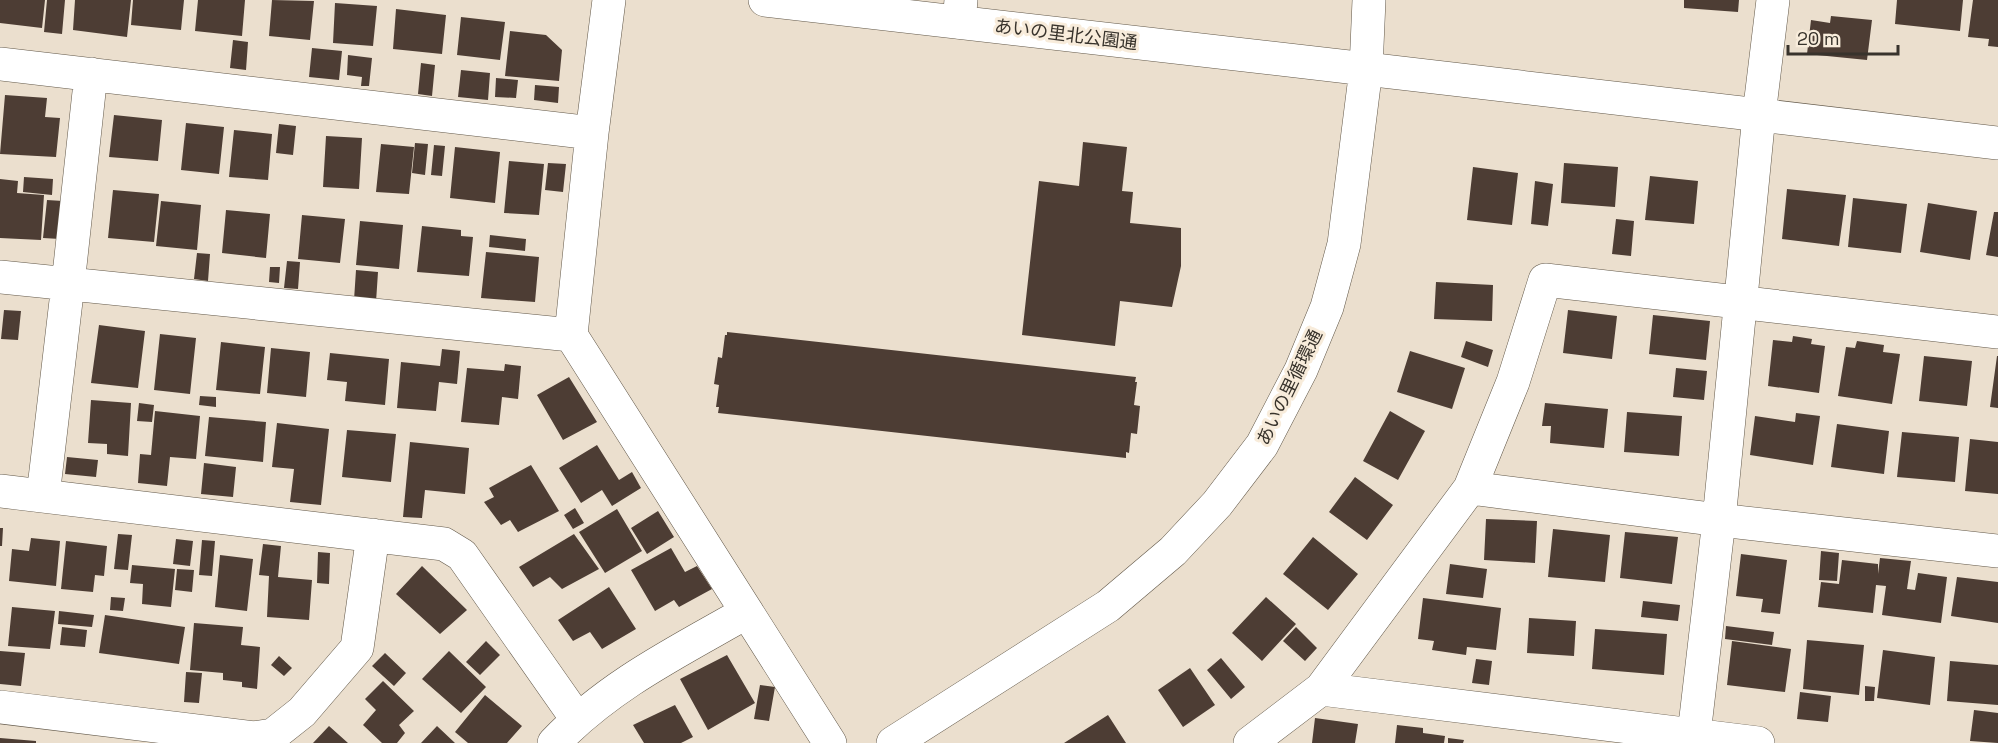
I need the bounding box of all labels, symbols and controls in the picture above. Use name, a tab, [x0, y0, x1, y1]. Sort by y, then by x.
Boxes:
street label: あいの里北公園通	[993, 14, 1139, 54]
scale bar	[1788, 18, 1898, 56]
text: 20 m	[1797, 27, 1840, 50]
street label: あいの里循環通	[1251, 325, 1327, 449]

